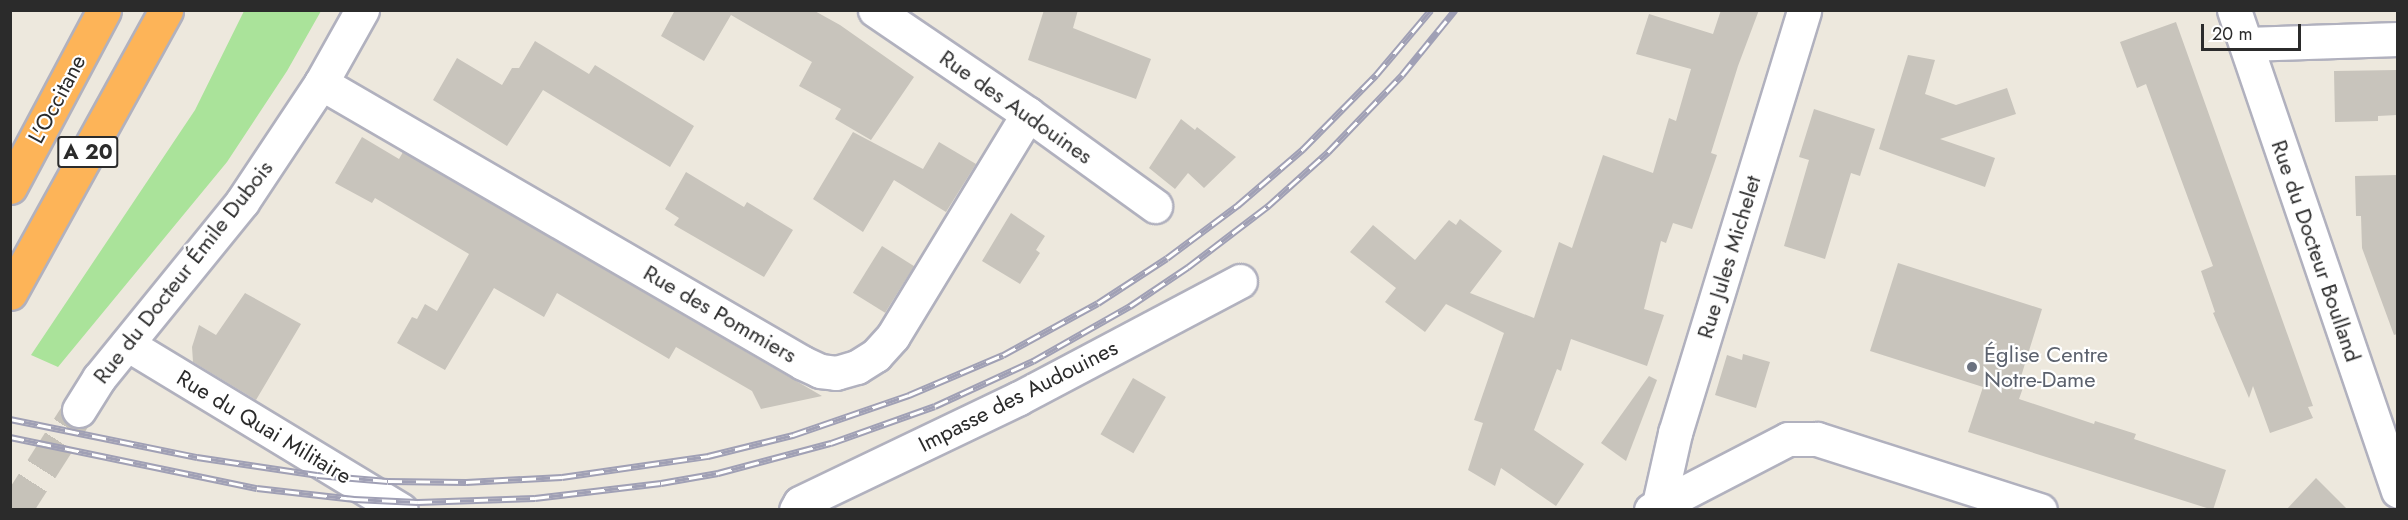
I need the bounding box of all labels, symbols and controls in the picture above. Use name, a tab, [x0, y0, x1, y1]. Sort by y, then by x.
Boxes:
scale bar	[2204, 12, 2304, 50]
text: 20 m	[2212, 21, 2252, 47]
street label: Rue des Audouines	[935, 44, 1097, 170]
street label: L'Occitane	[23, 50, 91, 148]
road number: A 20	[56, 134, 119, 170]
street label: Rue du Docteur Boulland	[2266, 137, 2366, 365]
street label: Rue du Docteur Émile Dubois	[88, 155, 278, 389]
street label: Rue Jules Michelet	[1692, 172, 1766, 342]
street label: Rue des Pommiers	[639, 259, 801, 369]
street label: Impasse des Audouines	[914, 334, 1122, 458]
place label: Église Centre Notre-Dame	[1984, 341, 2108, 392]
marker: Église Centre Notre-Dame	[1965, 360, 1979, 374]
street label: Rue du Quai Militaire	[172, 364, 356, 490]

